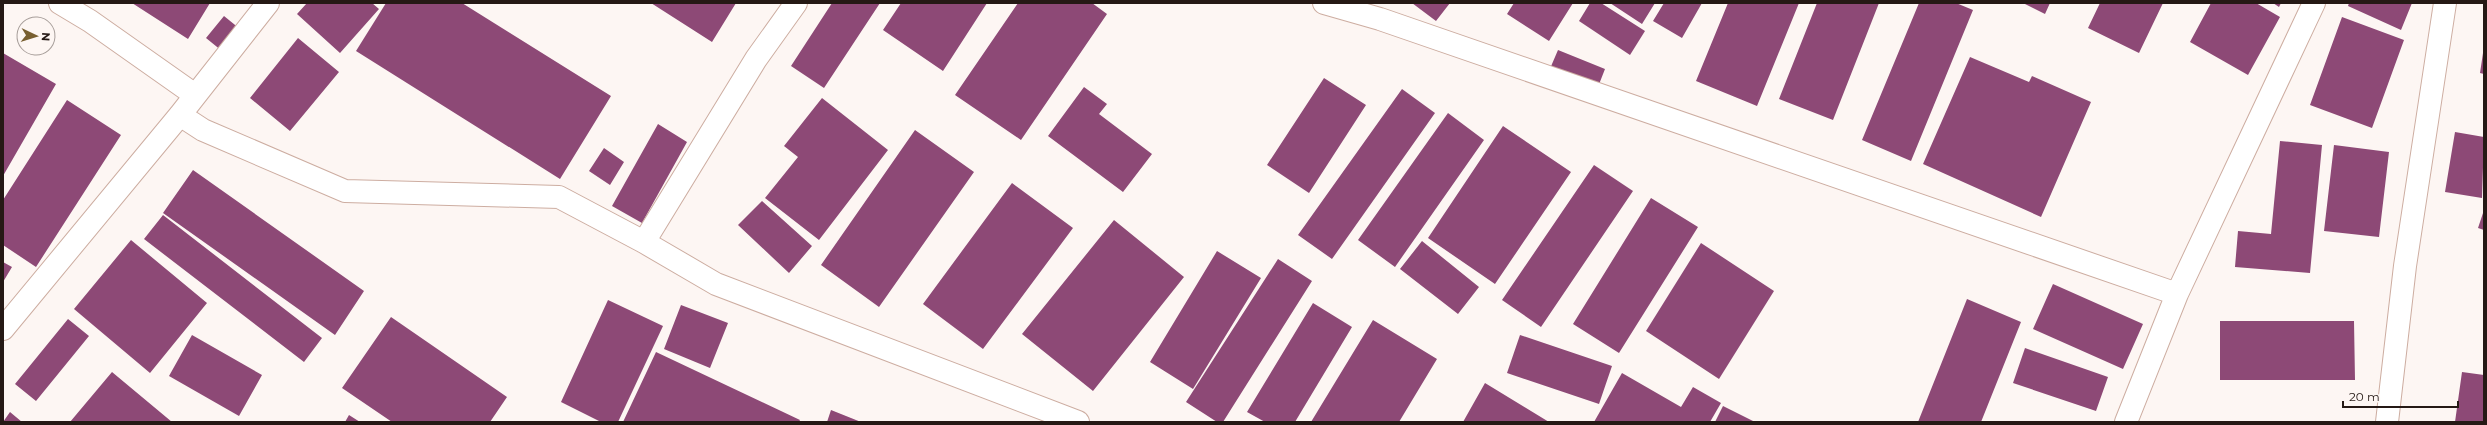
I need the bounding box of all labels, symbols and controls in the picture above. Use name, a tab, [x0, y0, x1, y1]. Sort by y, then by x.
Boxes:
north arrow	[16, 16, 56, 56]
text: N	[39, 32, 53, 42]
scale bar	[2343, 383, 2458, 409]
text: 20 m	[2349, 389, 2380, 404]

